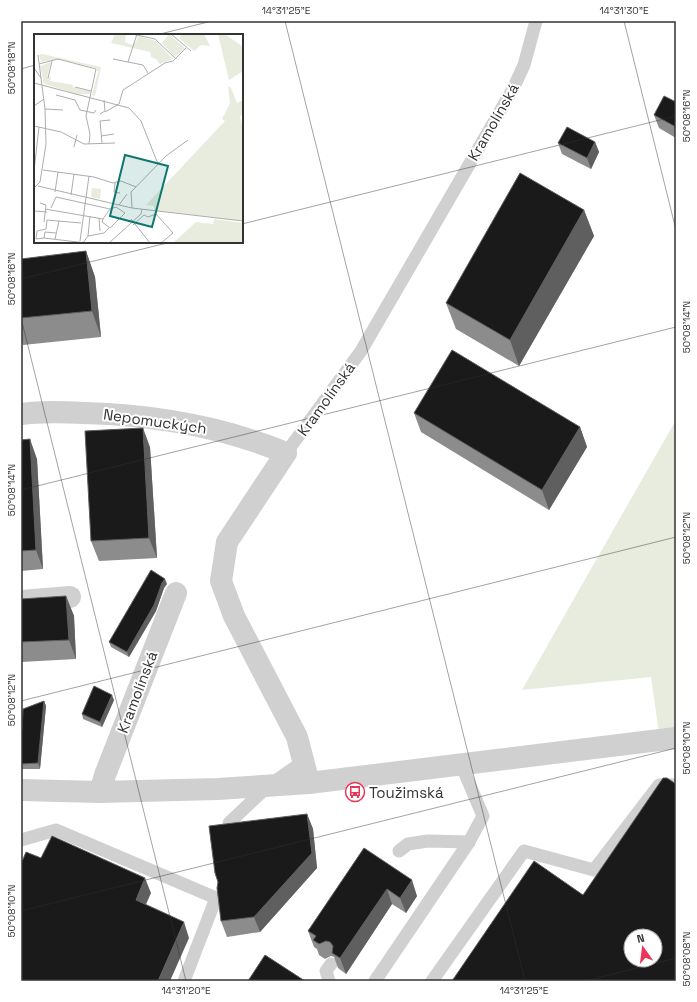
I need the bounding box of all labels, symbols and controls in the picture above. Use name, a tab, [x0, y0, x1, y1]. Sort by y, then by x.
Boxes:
text: 14°31'25"E	[262, 4, 311, 17]
text: 14°31'30"E	[599, 4, 649, 17]
inset map	[34, 34, 243, 243]
text: 50°08'18"N	[5, 42, 18, 94]
street label: Kramolínská	[463, 80, 523, 164]
text: 50°08'16"N	[680, 90, 693, 142]
text: 50°08'16"N	[5, 253, 18, 305]
text: 50°08'14"N	[680, 301, 693, 353]
street label: Kramolínská	[293, 358, 359, 440]
street label: Nepomuckých	[102, 404, 208, 438]
text: 50°08'14"N	[5, 464, 18, 516]
text: 50°08'12"N	[680, 512, 693, 564]
street label: Kramolínská	[113, 648, 161, 736]
text: 50°08'12"N	[5, 674, 18, 726]
text: 50°08'10"N	[680, 722, 693, 774]
bus stop icon: Toužimská	[344, 781, 366, 803]
place label: Toužimská	[369, 783, 444, 802]
text: 50°08'10"N	[5, 885, 18, 937]
north arrow	[623, 928, 663, 968]
text: N	[635, 931, 646, 946]
text: 50°08'08"N	[680, 932, 693, 986]
text: 14°31'20"E	[161, 984, 211, 997]
text: 14°31'25"E	[500, 984, 549, 997]

